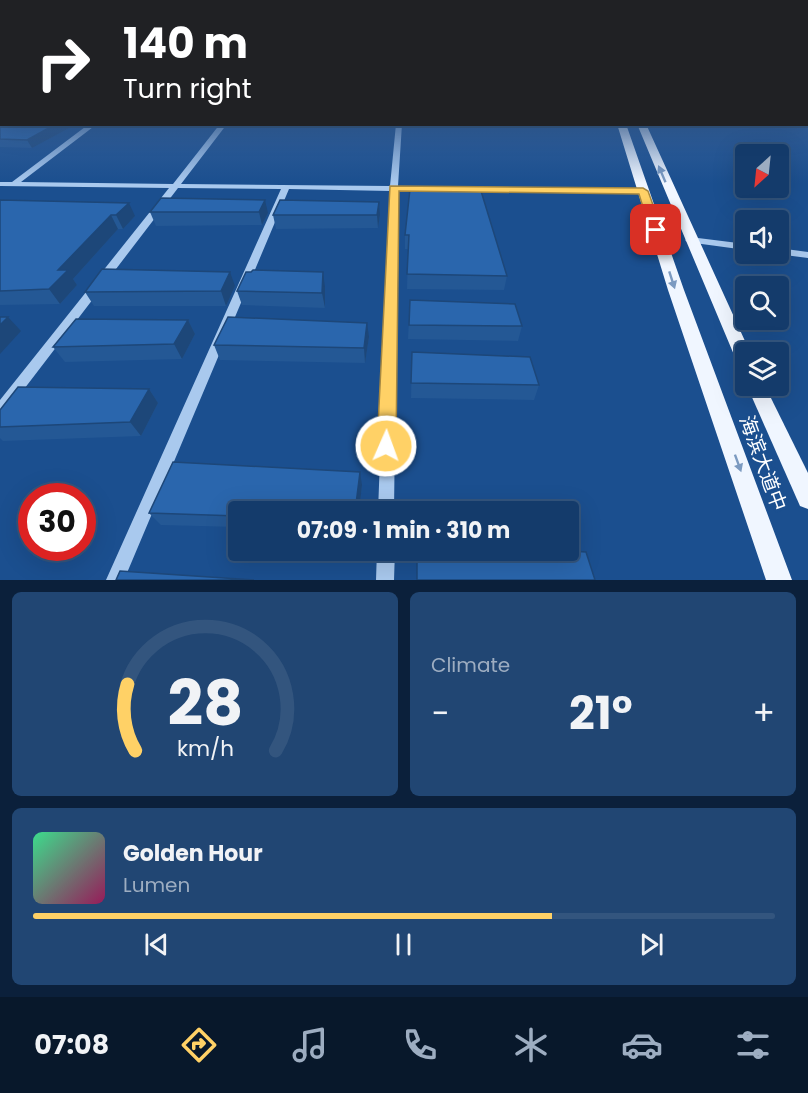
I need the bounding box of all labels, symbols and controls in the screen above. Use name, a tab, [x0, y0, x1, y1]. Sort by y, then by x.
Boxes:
text: 140 m	[123, 14, 248, 73]
icon: right	[24, 24, 102, 102]
text: Turn right	[123, 70, 252, 107]
north arrow	[735, 144, 789, 198]
map controls	[735, 144, 789, 396]
one-way arrow	[657, 165, 666, 183]
pin	[630, 204, 681, 255]
button: sound	[735, 210, 789, 264]
icon: arrive	[639, 213, 672, 246]
one-way arrow	[668, 271, 678, 289]
button: search	[735, 276, 789, 330]
button: layers	[735, 342, 789, 396]
street label: 海滨大道中	[733, 411, 793, 515]
position arrow	[354, 414, 418, 478]
one-way arrow	[733, 454, 743, 472]
speed limit sign: 30	[18, 483, 96, 561]
text: 07:09 · 1 min · 310 m	[297, 515, 510, 546]
text: Climate	[431, 651, 510, 679]
text: 28	[167, 659, 243, 747]
text: 21°	[569, 682, 633, 745]
text: −	[431, 690, 449, 737]
text: +	[752, 690, 775, 737]
text: km/h	[176, 733, 234, 764]
text: Golden Hour	[123, 838, 263, 869]
text: Lumen	[123, 871, 190, 899]
icon: previous	[140, 928, 173, 961]
icon: pause	[387, 928, 420, 961]
icon: next	[635, 928, 668, 961]
icon: directions	[178, 1024, 220, 1066]
icon: music	[289, 1024, 331, 1066]
icon: phone	[399, 1024, 441, 1066]
icon: climate	[510, 1024, 552, 1066]
icon: car	[621, 1024, 663, 1066]
icon: filters	[732, 1024, 774, 1066]
text: 07:08	[34, 1026, 109, 1063]

